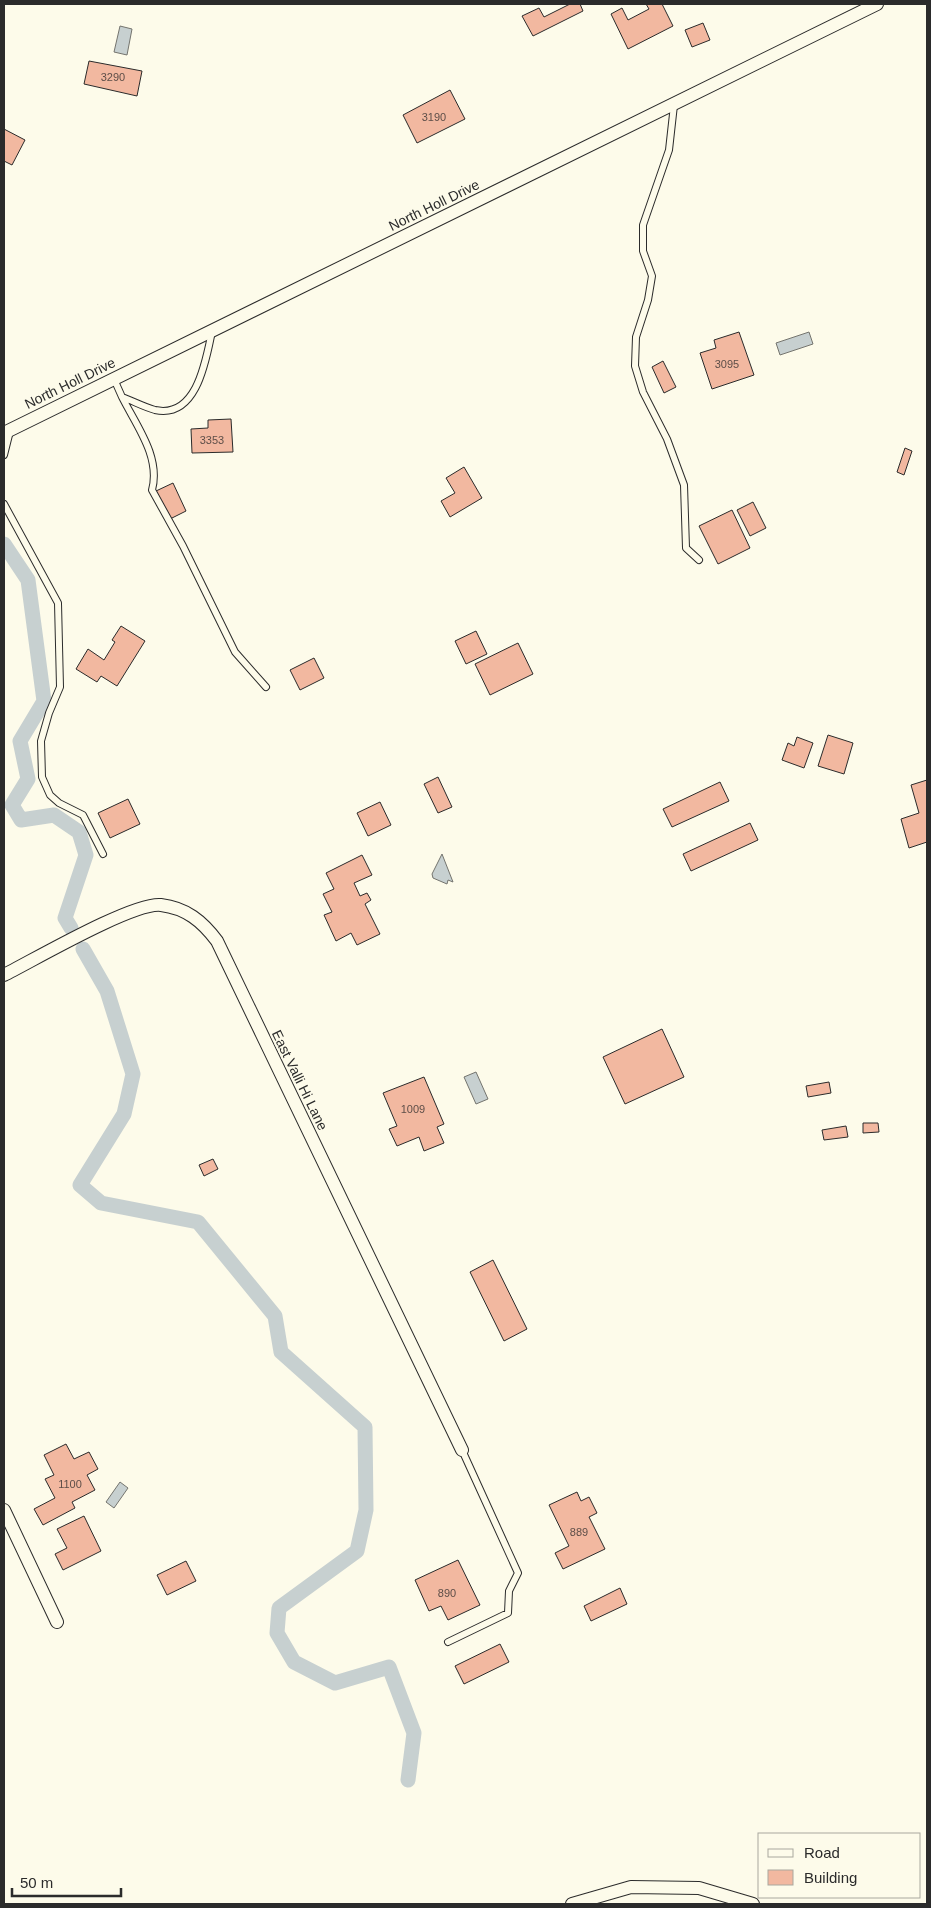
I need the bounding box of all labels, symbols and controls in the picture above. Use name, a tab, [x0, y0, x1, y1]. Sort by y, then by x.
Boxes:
house number: 3290	[101, 71, 125, 83]
house number: 3190	[422, 111, 446, 123]
street label: North Holl Drive	[386, 176, 482, 234]
street label: North Holl Drive	[22, 354, 118, 412]
house number: 3095	[715, 358, 739, 370]
house number: 3353	[200, 434, 224, 446]
street label: East Valli Hi Lane	[269, 1027, 331, 1133]
house number: 1009	[401, 1103, 425, 1115]
house number: 1100	[58, 1478, 82, 1490]
house number: 889	[570, 1526, 588, 1538]
house number: 890	[438, 1587, 456, 1599]
legend	[758, 1833, 921, 1898]
text: Road	[804, 1844, 840, 1861]
scale bar	[12, 1866, 121, 1898]
text: Building	[804, 1869, 857, 1886]
text: 50 m	[20, 1874, 53, 1891]

